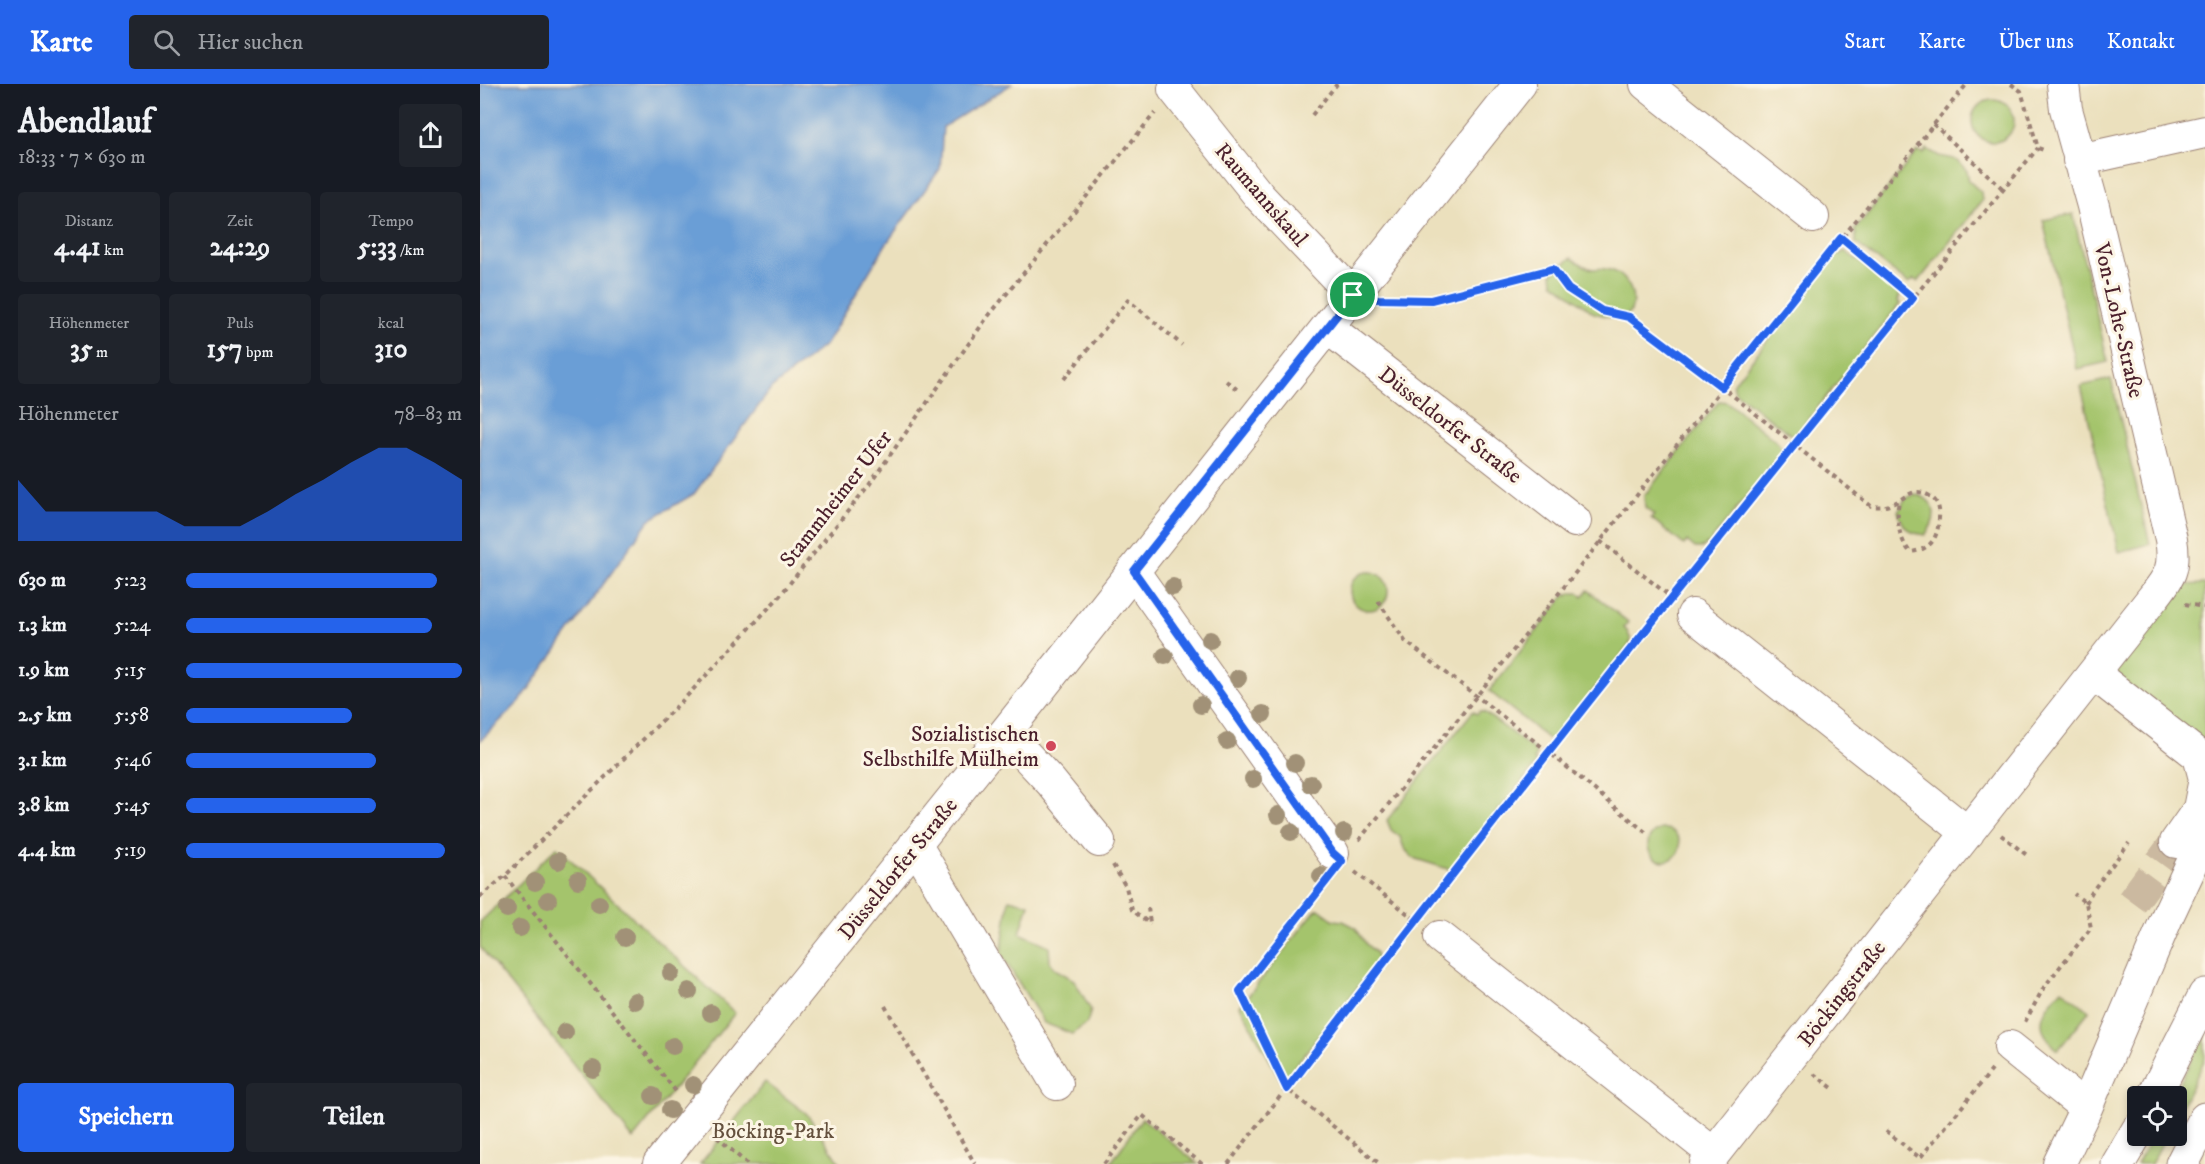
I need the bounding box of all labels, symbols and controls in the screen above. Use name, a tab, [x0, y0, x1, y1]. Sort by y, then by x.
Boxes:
search box	[129, 15, 549, 69]
text: Karte	[30, 25, 93, 60]
icon: search	[150, 26, 183, 59]
text: Hier suchen	[198, 29, 303, 56]
text: Start	[1844, 29, 1886, 55]
text: Karte	[1919, 29, 1965, 55]
text: Über uns	[1998, 29, 2074, 55]
text: Kontakt	[2107, 29, 2175, 55]
text: Abendlauf	[18, 102, 152, 143]
button: share	[399, 104, 462, 167]
street label: Raumannskaul	[1209, 138, 1313, 253]
text: 18:33 · 7 × 630 m	[18, 145, 145, 170]
text: Distanz	[65, 211, 113, 231]
text: Zeit	[227, 211, 253, 231]
text: Tempo	[369, 211, 413, 231]
text: 4.41	[54, 231, 101, 264]
text: 24:29	[210, 231, 270, 264]
text: 5:33	[358, 231, 397, 264]
street label: Von-Lohe-Straße	[2087, 239, 2150, 401]
text: km	[101, 240, 124, 260]
text: /km	[397, 240, 424, 260]
pin	[1327, 269, 1378, 320]
icon: arrive	[1336, 278, 1369, 311]
text: Höhenmeter	[49, 313, 129, 333]
text: Puls	[226, 313, 254, 333]
text: kcal	[378, 313, 404, 333]
text: 35	[70, 333, 93, 366]
text: 157	[207, 333, 243, 366]
text: 310	[374, 333, 408, 366]
text: m	[93, 342, 108, 362]
text: bpm	[243, 342, 274, 362]
street label: Düsseldorfer Straße	[1373, 361, 1527, 490]
text: Höhenmeter	[18, 402, 119, 427]
text: 78–83 m	[394, 402, 462, 427]
street label: Stammheimer Ufer	[774, 424, 899, 573]
text: 630 m	[18, 568, 66, 593]
text: 5:23	[114, 568, 146, 593]
text: 1.3 km	[18, 613, 67, 638]
text: 5:24	[114, 613, 151, 638]
text: 1.9 km	[18, 658, 69, 683]
text: 5:15	[114, 658, 146, 683]
text: 2.5 km	[18, 703, 72, 728]
text: 5:58	[114, 703, 149, 728]
place label: Sozialistischen Selbsthilfe Mülheim	[863, 721, 1040, 773]
marker: Sozialistischen Selbsthilfe Mülheim	[1044, 739, 1058, 753]
text: 3.1 km	[18, 748, 67, 773]
text: 5:46	[114, 748, 151, 773]
text: 3.8 km	[18, 793, 69, 818]
text: 5:45	[114, 793, 150, 818]
street label: Düsseldorfer Straße	[833, 793, 964, 945]
text: 4.4 km	[18, 838, 76, 863]
text: 5:19	[114, 838, 146, 863]
street label: Böckingstraße	[1792, 935, 1892, 1052]
button: Speichern	[18, 1083, 234, 1152]
button: Teilen	[246, 1083, 462, 1152]
map controls	[2127, 1086, 2187, 1146]
button: locate	[2127, 1086, 2187, 1146]
park label: Böcking-Park	[712, 1118, 835, 1145]

